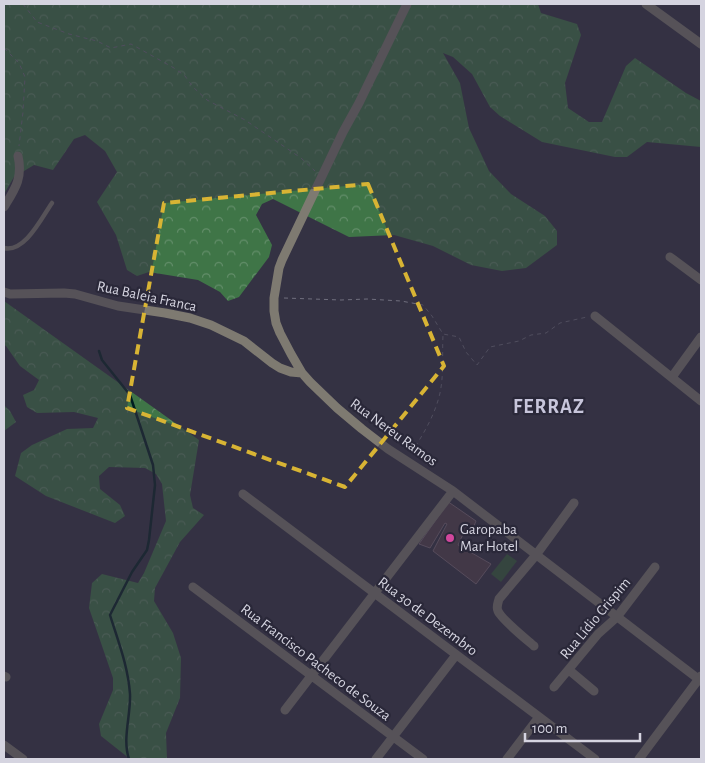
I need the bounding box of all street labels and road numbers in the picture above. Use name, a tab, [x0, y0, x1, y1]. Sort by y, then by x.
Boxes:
street label: Rua Baleia Franca	[96, 279, 198, 314]
street label: Rua Nereu Ramos	[347, 396, 440, 469]
street label: Rua 30 de Dezembro	[375, 574, 480, 659]
street label: Rua Lídio Crispim	[557, 575, 634, 662]
street label: Rua Francisco Pacheco de Souza	[238, 601, 393, 724]

